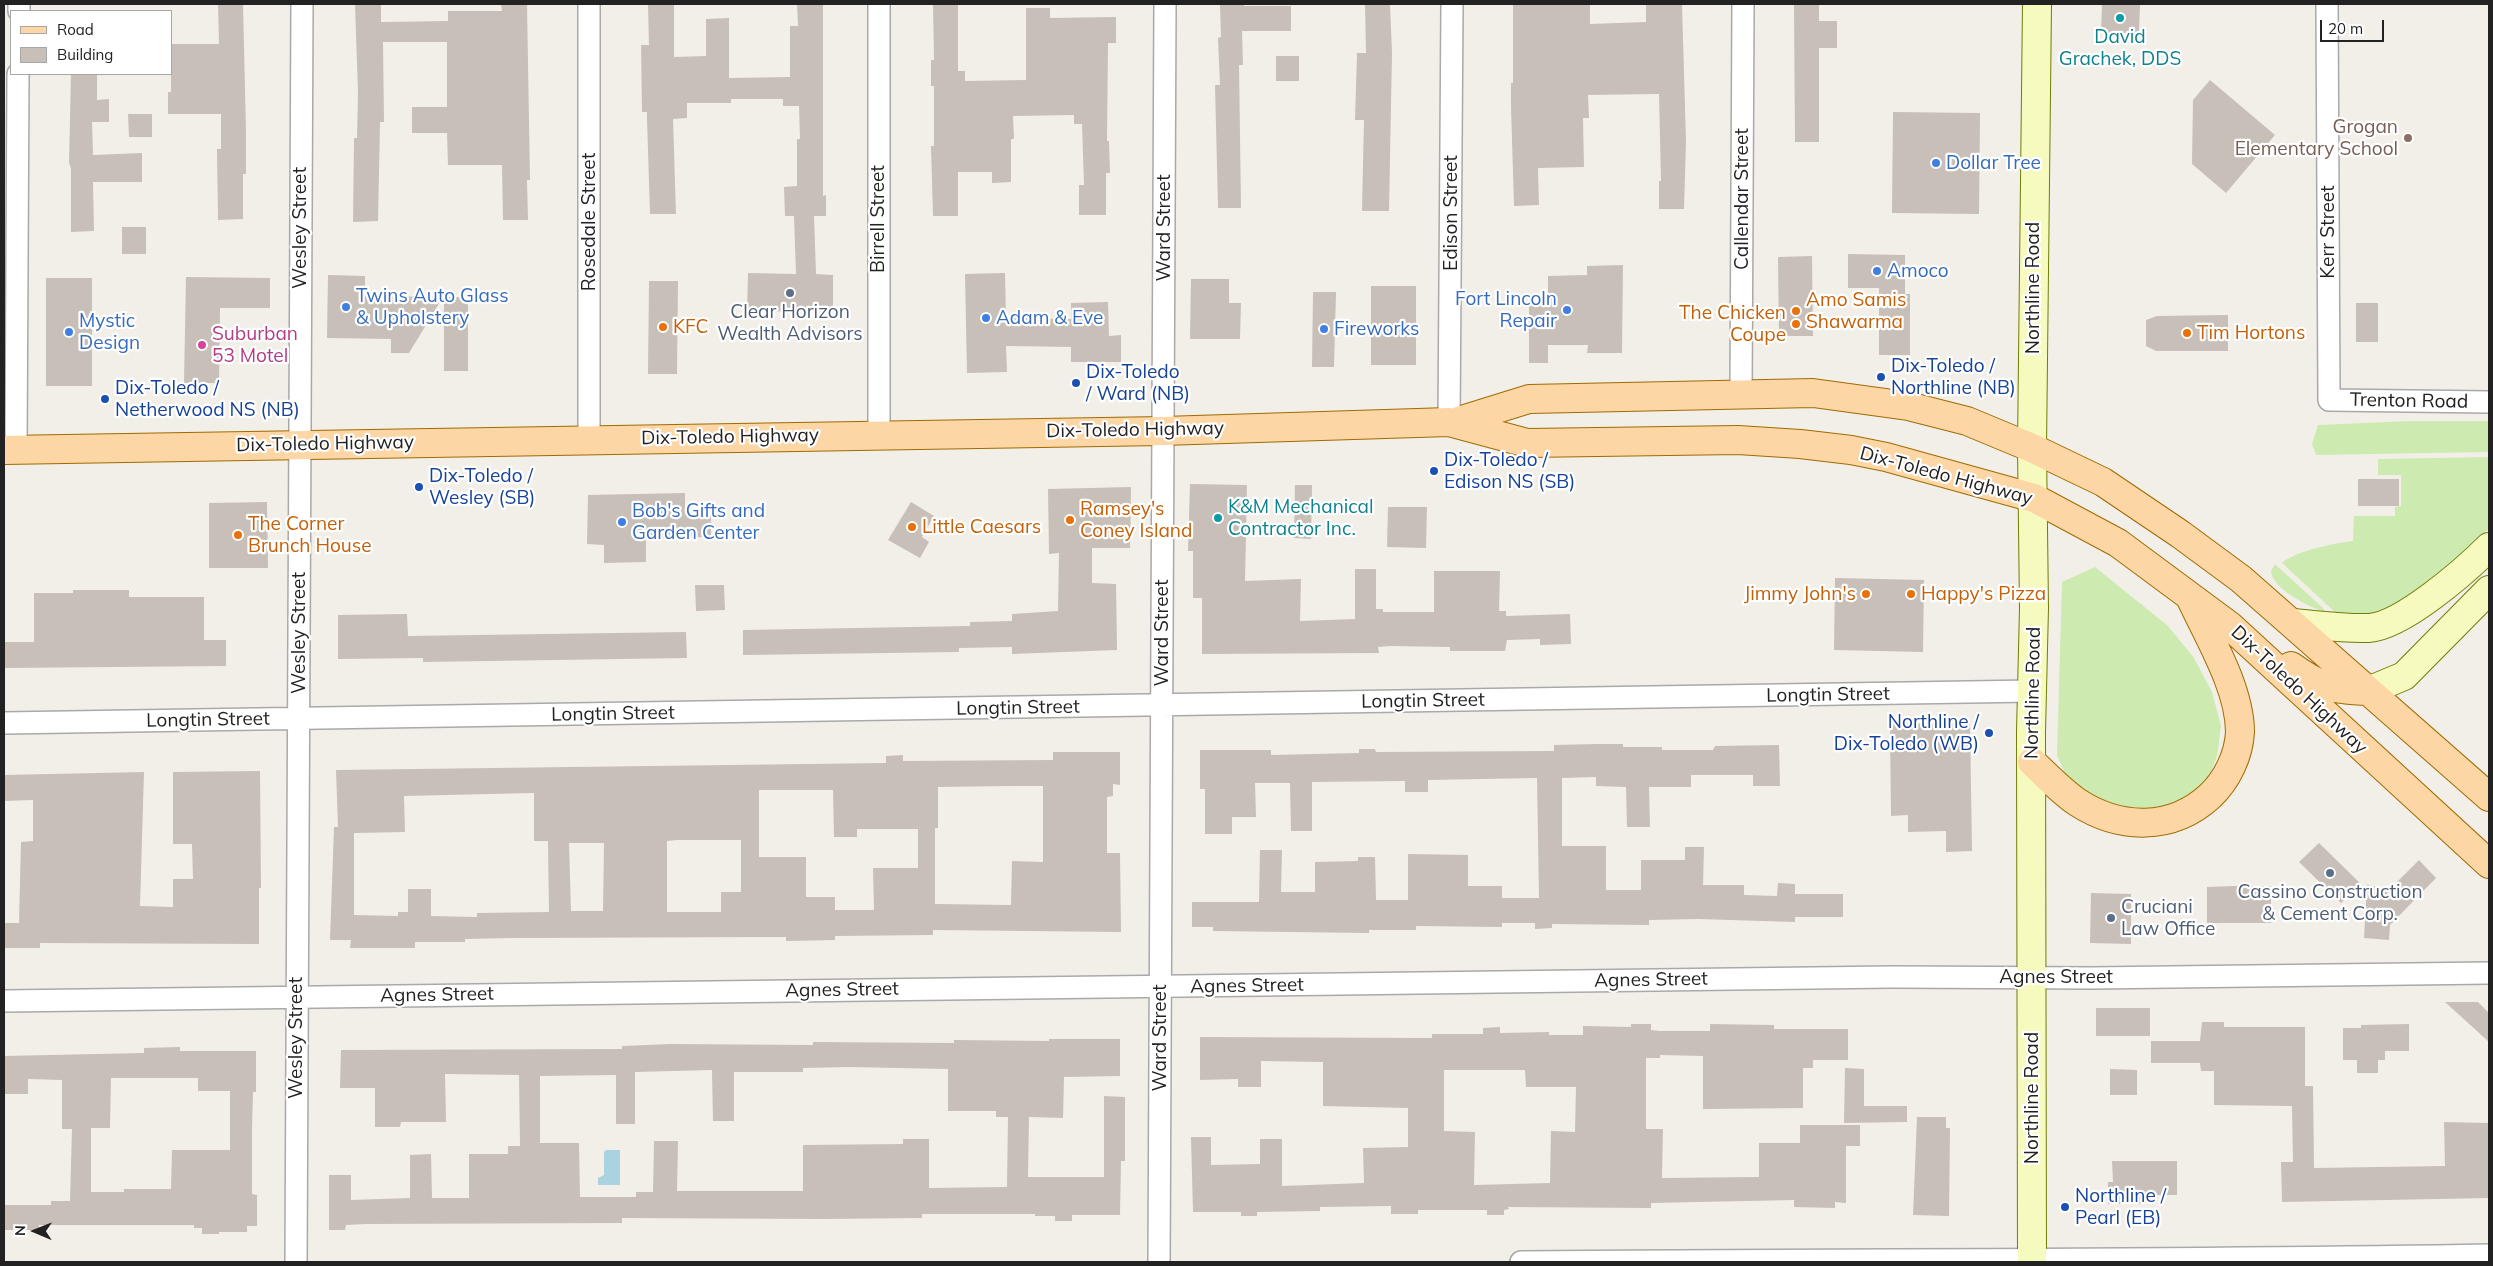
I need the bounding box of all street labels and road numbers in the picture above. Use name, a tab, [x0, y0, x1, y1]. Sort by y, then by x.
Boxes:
street label: Callendar Street	[1731, 128, 1753, 270]
street label: Rosedale Street	[578, 153, 600, 291]
street label: Edison Street	[1440, 155, 1462, 271]
street label: Birrell Street	[867, 165, 889, 273]
street label: Wesley Street	[289, 167, 311, 289]
street label: Ward Street	[1153, 174, 1175, 282]
street label: Kerr Street	[2317, 185, 2339, 279]
street label: Northline Road	[2022, 222, 2044, 354]
street label: Trenton Road	[2350, 389, 2468, 413]
street label: Dix-Toledo Highway	[1046, 417, 1224, 443]
street label: Dix-Toledo Highway	[641, 424, 819, 450]
street label: Dix-Toledo Highway	[236, 431, 414, 457]
street label: Dix-Toledo Highway	[1857, 442, 2035, 510]
street label: Wesley Street	[288, 572, 310, 694]
street label: Ward Street	[1151, 579, 1173, 687]
street label: Dix-Toledo Highway	[2226, 621, 2372, 759]
street label: Northline Road	[2020, 627, 2046, 759]
street label: Longtin Street	[1766, 683, 1890, 707]
street label: Longtin Street	[1361, 689, 1485, 713]
street label: Longtin Street	[956, 696, 1080, 720]
street label: Longtin Street	[551, 702, 675, 726]
street label: Longtin Street	[146, 708, 270, 732]
street label: Agnes Street	[1999, 966, 2113, 988]
street label: Agnes Street	[1594, 968, 1708, 992]
street label: Agnes Street	[1190, 974, 1304, 998]
street label: Wesley Street	[285, 977, 307, 1099]
street label: Agnes Street	[785, 978, 899, 1002]
street label: Agnes Street	[380, 983, 494, 1007]
street label: Ward Street	[1149, 984, 1171, 1092]
street label: Northline Road	[2021, 1032, 2043, 1164]

